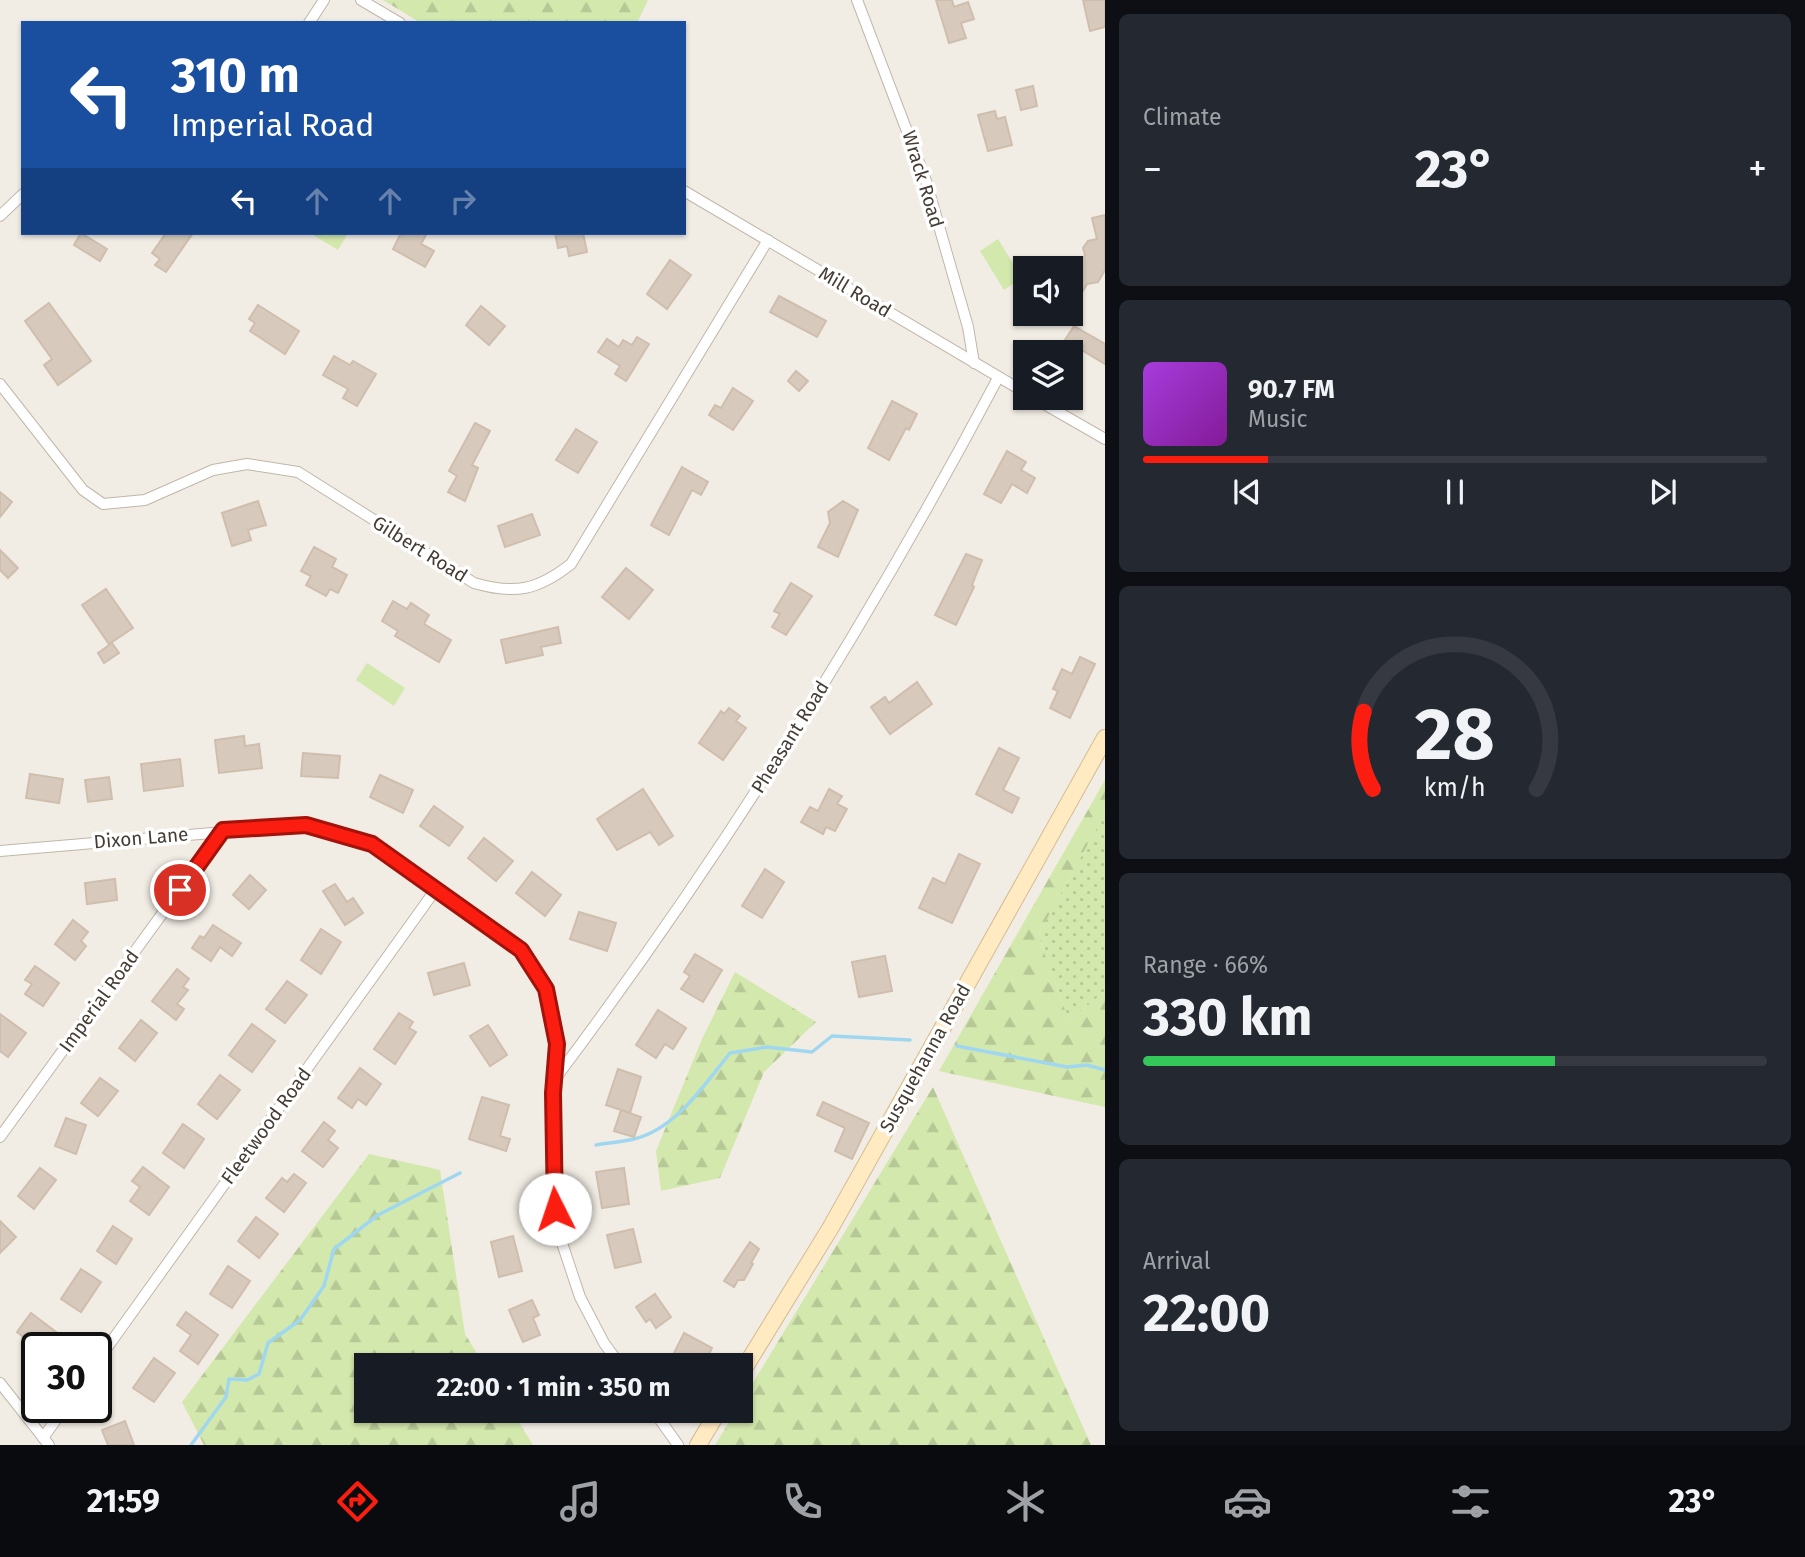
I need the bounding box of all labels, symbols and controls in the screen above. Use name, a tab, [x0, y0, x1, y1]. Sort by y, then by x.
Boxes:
text: 310 m	[171, 46, 300, 105]
icon: left	[56, 49, 147, 140]
text: Climate	[1143, 103, 1222, 131]
text: Imperial Road	[171, 106, 374, 144]
street label: Wrack Road	[897, 128, 949, 230]
text: 23°	[1415, 138, 1495, 201]
text: −	[1143, 146, 1162, 192]
text: +	[1748, 146, 1767, 192]
icon: left	[225, 182, 263, 220]
icon: ahead	[298, 182, 336, 220]
icon: ahead	[371, 182, 409, 220]
icon: right	[444, 182, 482, 220]
map controls	[1013, 256, 1083, 410]
button: sound	[1013, 256, 1083, 326]
street label: Mill Road	[815, 262, 895, 322]
button: layers	[1013, 340, 1083, 410]
text: 90.7 FM	[1248, 374, 1335, 405]
text: Music	[1248, 405, 1308, 433]
icon: previous	[1228, 473, 1266, 511]
icon: pause	[1436, 473, 1474, 511]
icon: next	[1644, 473, 1682, 511]
street label: Gilbert Road	[368, 511, 472, 587]
street label: Pheasant Road	[746, 677, 834, 797]
text: 28	[1415, 691, 1495, 778]
text: km/h	[1424, 772, 1486, 802]
street label: Dixon Lane	[93, 822, 189, 854]
pin	[150, 860, 210, 920]
icon: arrive	[161, 871, 199, 909]
street label: Imperial Road	[54, 945, 144, 1057]
text: Range · 66%	[1143, 951, 1268, 979]
street label: Susquehanna Road	[875, 980, 975, 1136]
text: 330 km	[1143, 986, 1312, 1049]
street label: Fleetwood Road	[216, 1063, 316, 1189]
position arrow	[518, 1172, 592, 1246]
text: Arrival	[1143, 1247, 1210, 1275]
text: 22:00	[1143, 1282, 1270, 1345]
speed limit sign: 30	[21, 1332, 112, 1423]
text: 22:00 · 1 min · 350 m	[436, 1372, 671, 1403]
icon: directions	[333, 1477, 382, 1526]
icon: music	[556, 1477, 605, 1526]
icon: phone	[778, 1477, 827, 1526]
icon: climate	[1001, 1477, 1050, 1526]
icon: car	[1223, 1477, 1272, 1526]
icon: filters	[1446, 1477, 1495, 1526]
text: 21:59	[87, 1482, 160, 1520]
text: 23°	[1668, 1482, 1718, 1520]

